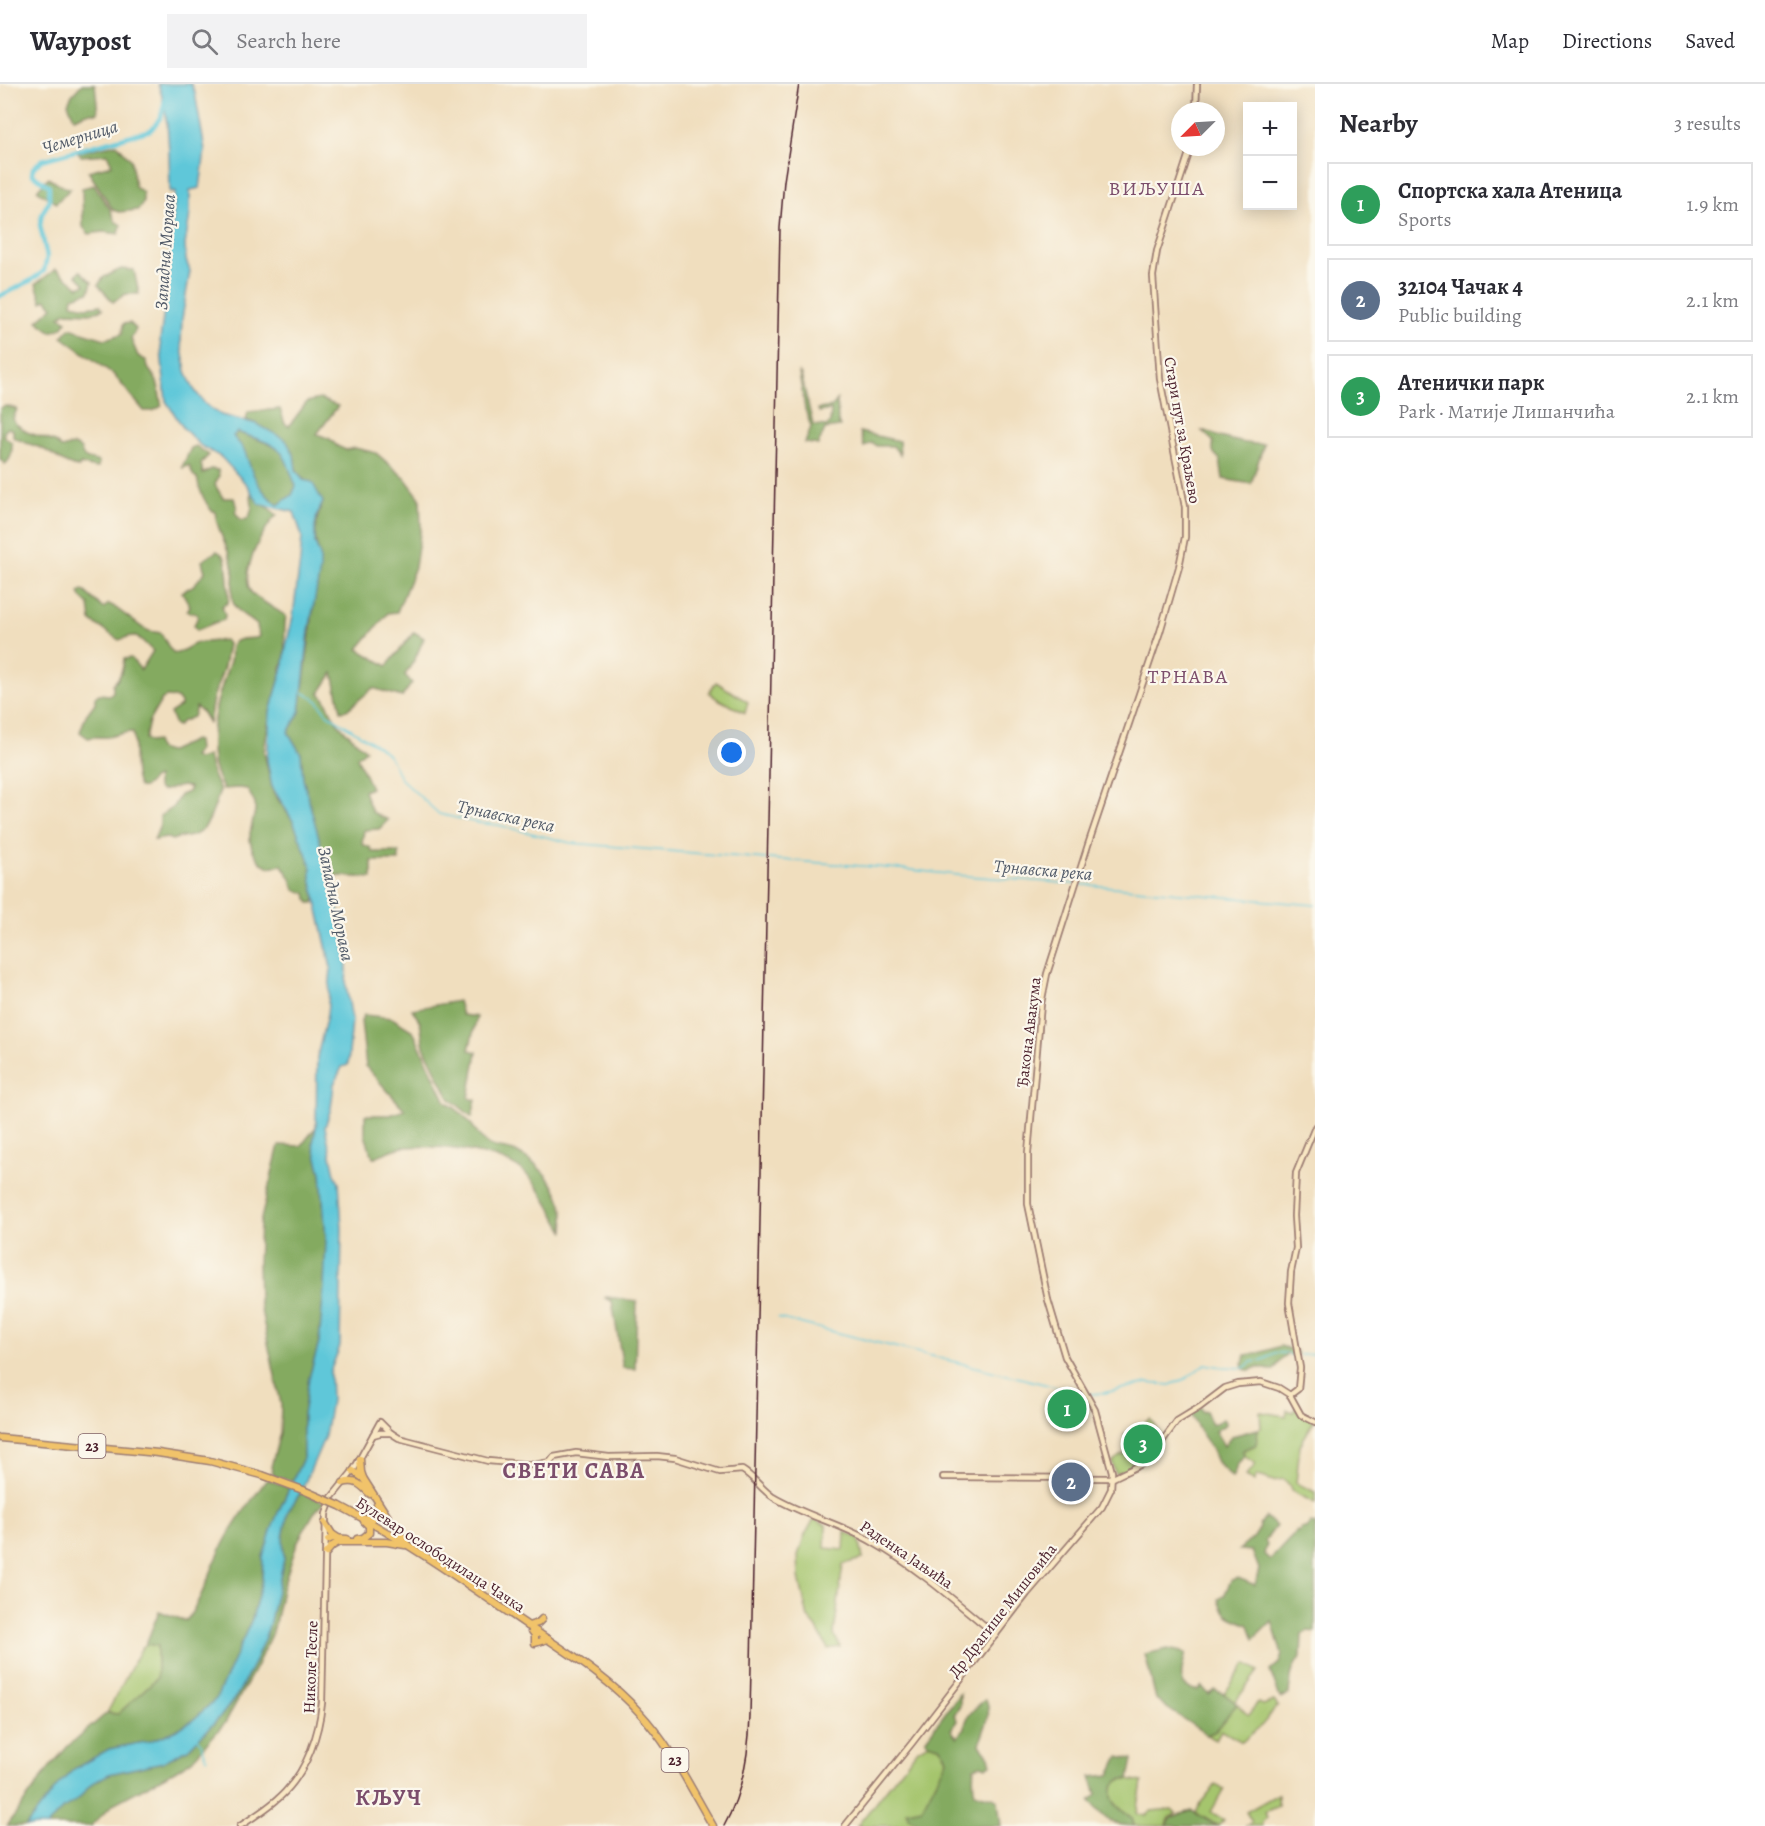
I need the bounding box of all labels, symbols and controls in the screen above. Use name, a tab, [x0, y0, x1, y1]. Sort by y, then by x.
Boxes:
search box	[167, 14, 587, 68]
text: Waypost	[30, 22, 131, 60]
icon: search	[188, 25, 221, 58]
text: Search here	[236, 26, 341, 56]
text: Map	[1491, 27, 1529, 55]
text: Directions	[1562, 27, 1652, 55]
text: Saved	[1685, 27, 1735, 55]
north arrow	[1171, 102, 1225, 156]
map controls	[1243, 102, 1297, 210]
button: +	[1243, 102, 1297, 156]
text: Nearby	[1339, 106, 1418, 141]
text: 3 results	[1674, 110, 1741, 137]
water label: Чемерница	[39, 114, 121, 160]
button: −	[1243, 156, 1297, 210]
district label: ВИЉУША	[1109, 175, 1205, 202]
text: Спортска хала Атеница	[1398, 176, 1622, 206]
text: 1	[1357, 191, 1364, 218]
text: 1.9 km	[1686, 191, 1739, 218]
water label: Западна Морава	[149, 193, 181, 311]
text: Sports	[1398, 206, 1451, 233]
text: 32104 Чачак 4	[1398, 272, 1523, 302]
text: 2	[1356, 287, 1365, 314]
text: 2.1 km	[1686, 287, 1739, 314]
text: Public building	[1398, 302, 1522, 329]
street label: Стари пут за Краљево	[1158, 355, 1206, 505]
text: Атенички парк	[1398, 368, 1545, 398]
text: 3	[1356, 383, 1365, 410]
text: 2.1 km	[1686, 383, 1739, 410]
text: Park · Матије Лишанчића	[1398, 398, 1615, 425]
district label: ТРНАВА	[1147, 663, 1229, 690]
your location	[717, 738, 746, 767]
water label: Трнавска река	[455, 794, 557, 838]
water label: Западна Морава	[312, 845, 360, 963]
water label: Трнавска река	[993, 854, 1093, 886]
street label: Ђакона Авакума	[1011, 975, 1047, 1089]
pin: 1	[1048, 1386, 1086, 1432]
pin: 3	[1124, 1422, 1162, 1466]
road number: 23	[78, 1434, 106, 1458]
district label: СВЕТИ САВА	[502, 1456, 646, 1486]
pin: 2	[1052, 1460, 1090, 1504]
street label: Булевар ослободилаца Чачка	[352, 1492, 530, 1618]
street label: Раденка Јањића	[856, 1516, 958, 1594]
street label: Др Драгише Мишовића	[944, 1539, 1062, 1682]
street label: Николе Тесле	[298, 1620, 324, 1714]
road number: 23	[662, 1748, 688, 1772]
district label: КЉУЧ	[355, 1783, 423, 1813]

